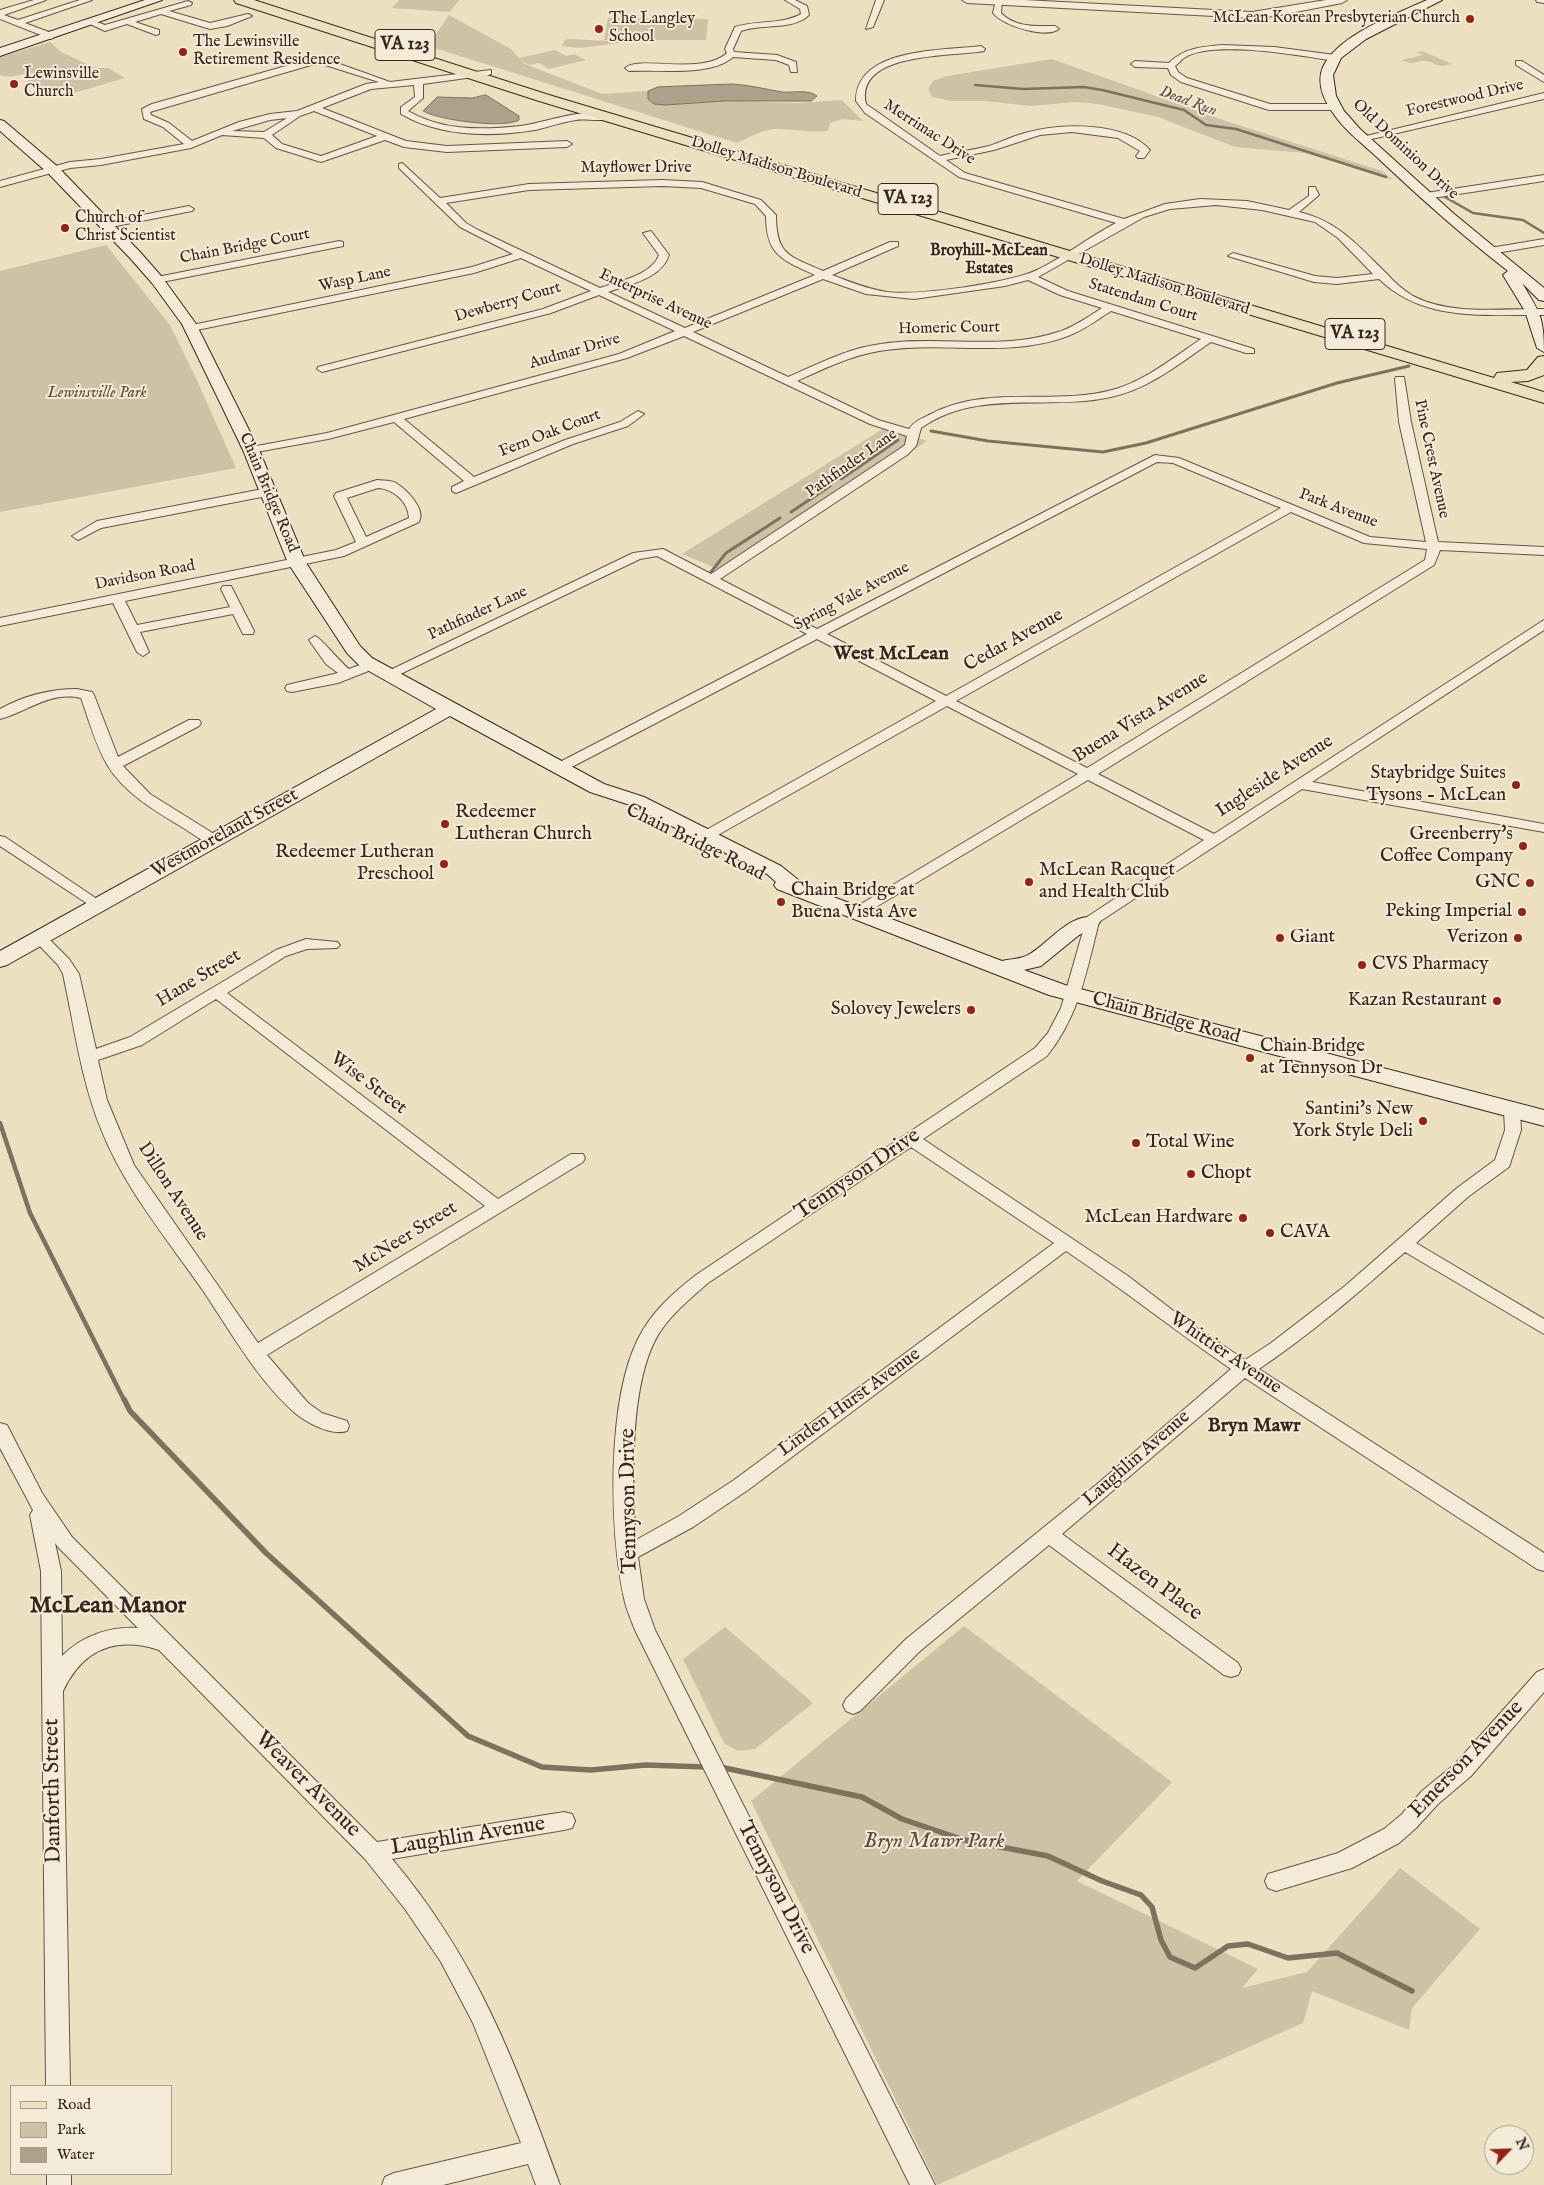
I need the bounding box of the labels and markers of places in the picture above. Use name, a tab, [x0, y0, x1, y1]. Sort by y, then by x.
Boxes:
place label: McLean Korean Presbyterian Church	[1212, 9, 1460, 29]
place label: The Langley School	[609, 10, 695, 48]
marker: McLean Korean Presbyterian Church	[1464, 13, 1476, 25]
marker: The Langley School	[593, 23, 605, 35]
place label: The Lewinsville Retirement Residence	[193, 33, 340, 71]
marker: The Lewinsville Retirement Residence	[177, 46, 189, 58]
place label: Lewinsville Church	[24, 65, 99, 103]
marker: Lewinsville Church	[8, 78, 20, 90]
place label: Church of Christ Scientist	[75, 209, 176, 247]
marker: Church of Christ Scientist	[59, 222, 71, 234]
place label: Staybridge Suites Tysons - McLean	[1366, 763, 1506, 807]
marker: Staybridge Suites Tysons - McLean	[1510, 779, 1522, 791]
place label: Redeemer Lutheran Church	[455, 802, 592, 846]
marker: Redeemer Lutheran Church	[439, 818, 451, 830]
place label: Greenberry's Coffee Company	[1380, 824, 1513, 868]
marker: Greenberry's Coffee Company	[1517, 840, 1529, 852]
place label: Redeemer Lutheran Preschool	[275, 842, 434, 886]
marker: Redeemer Lutheran Preschool	[438, 858, 450, 870]
place label: McLean Racquet and Health Club	[1039, 860, 1175, 904]
place label: GNC	[1475, 872, 1520, 894]
marker: McLean Racquet and Health Club	[1023, 876, 1035, 888]
marker: GNC	[1524, 877, 1536, 889]
place label: Chain Bridge at Buena Vista Ave	[791, 880, 917, 924]
marker: Chain Bridge at Buena Vista Ave	[775, 896, 787, 908]
place label: Peking Imperial	[1385, 901, 1512, 923]
marker: Peking Imperial	[1516, 906, 1528, 918]
place label: Giant	[1290, 927, 1335, 949]
place label: Verizon	[1447, 927, 1508, 949]
marker: Giant	[1274, 932, 1286, 944]
marker: Verizon	[1512, 932, 1524, 944]
place label: CVS Pharmacy	[1372, 954, 1489, 976]
marker: CVS Pharmacy	[1356, 959, 1368, 971]
place label: Kazan Restaurant	[1348, 990, 1487, 1012]
marker: Kazan Restaurant	[1491, 995, 1503, 1007]
place label: Solovey Jewelers	[831, 999, 961, 1021]
marker: Solovey Jewelers	[965, 1004, 977, 1016]
place label: Chain Bridge at Tennyson Dr	[1260, 1036, 1383, 1080]
marker: Chain Bridge at Tennyson Dr	[1244, 1052, 1256, 1064]
place label: Santini's New York Style Deli	[1292, 1099, 1413, 1143]
marker: Santini's New York Style Deli	[1417, 1115, 1429, 1127]
place label: Total Wine	[1146, 1132, 1235, 1154]
marker: Total Wine	[1130, 1137, 1142, 1149]
place label: Chopt	[1201, 1163, 1252, 1185]
marker: Chopt	[1185, 1168, 1197, 1180]
place label: McLean Hardware	[1084, 1207, 1233, 1229]
marker: McLean Hardware	[1237, 1212, 1249, 1224]
place label: CAVA	[1280, 1222, 1330, 1244]
marker: CAVA	[1264, 1227, 1276, 1239]

